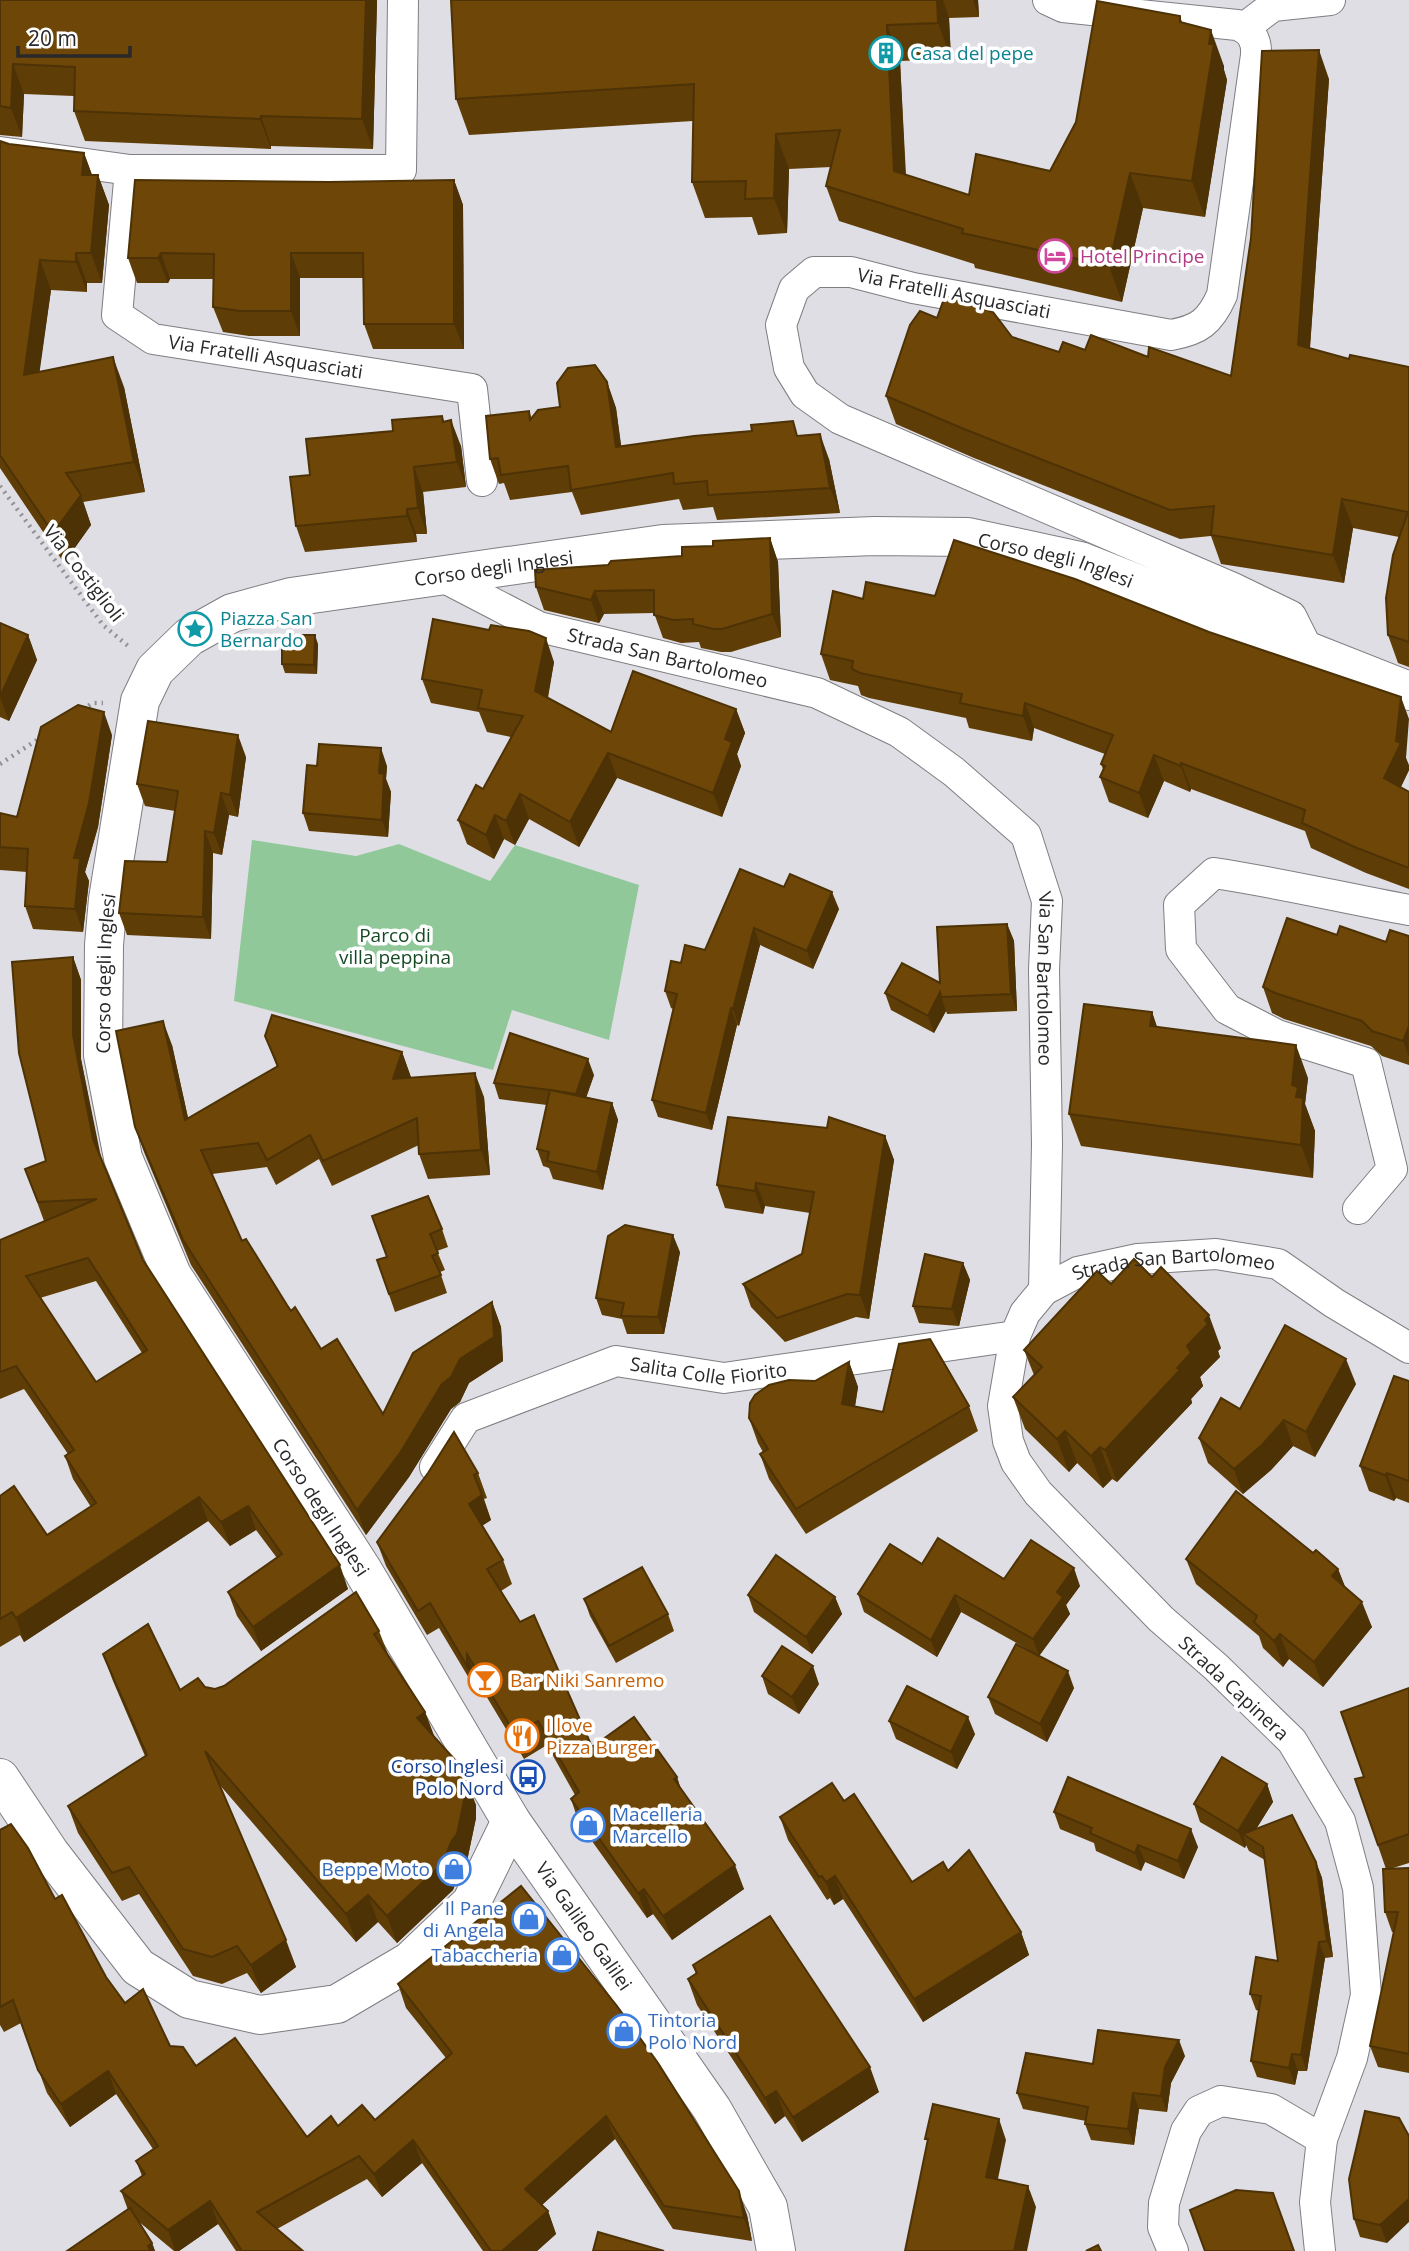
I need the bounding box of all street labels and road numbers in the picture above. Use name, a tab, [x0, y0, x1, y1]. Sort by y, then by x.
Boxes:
street label: Via Fratelli Asquasciati	[855, 261, 1053, 325]
street label: Via Fratelli Asquasciati	[167, 329, 365, 385]
street label: Via Costiglioli	[38, 519, 130, 627]
street label: Corso degli Inglesi	[976, 527, 1137, 594]
street label: Corso degli Inglesi	[412, 544, 575, 592]
street label: Strada San Bartolomeo	[565, 621, 770, 694]
street label: Via San Bartolomeo	[1031, 888, 1060, 1066]
street label: Corso degli Inglesi	[90, 891, 122, 1054]
street label: Strada San Bartolomeo	[1067, 1241, 1277, 1286]
street label: Salita Colle Fiorito	[628, 1350, 789, 1391]
street label: Corso degli Inglesi	[266, 1433, 376, 1581]
street label: Strada Capinera	[1173, 1630, 1295, 1746]
street label: Via Galileo Galilei	[530, 1856, 638, 1996]

